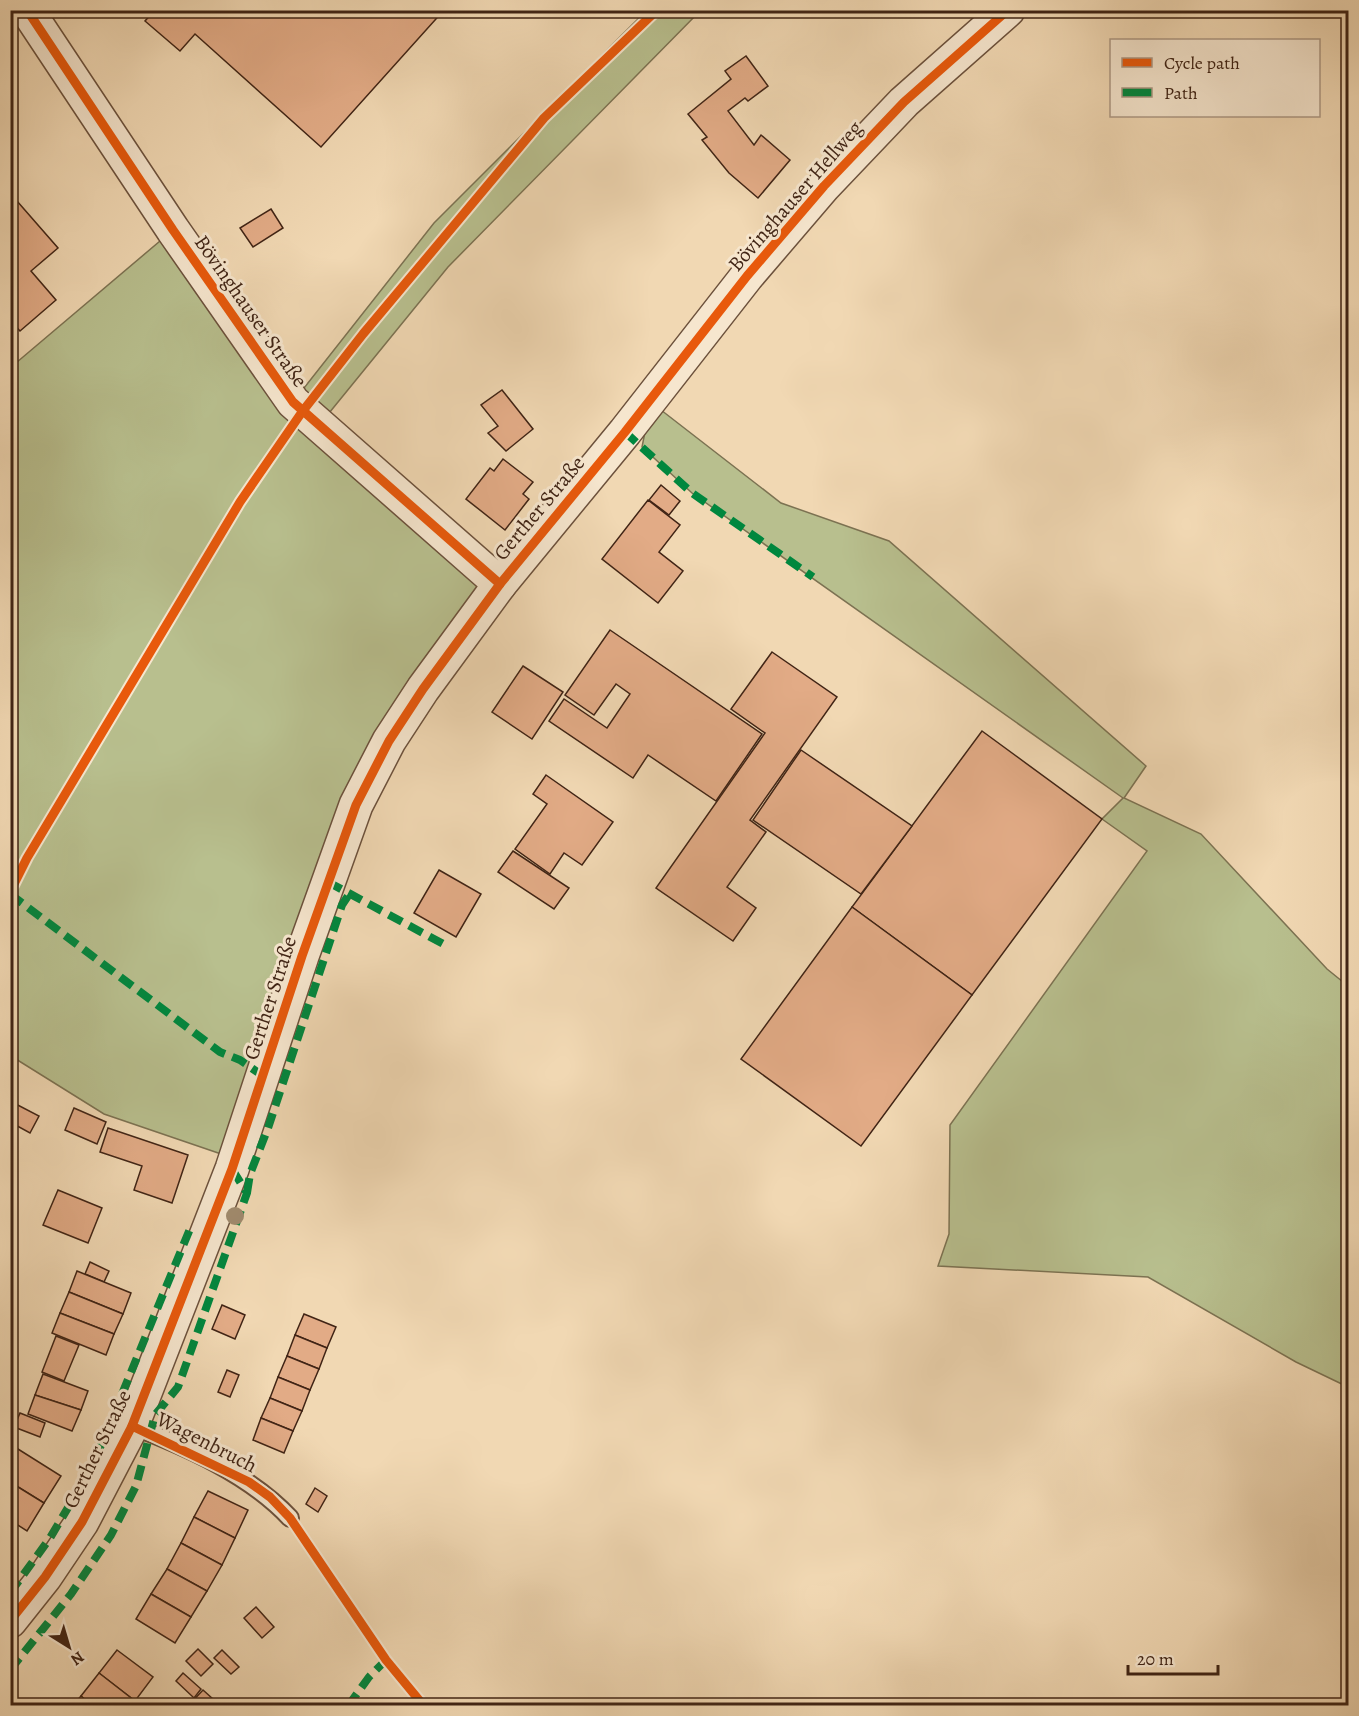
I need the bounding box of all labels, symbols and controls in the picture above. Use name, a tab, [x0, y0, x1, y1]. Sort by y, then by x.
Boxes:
legend	[1110, 39, 1320, 117]
text: Cycle path	[1164, 51, 1240, 75]
text: Path	[1164, 81, 1198, 105]
street label: Bövinghauser Hellweg	[722, 114, 869, 277]
street label: Bövinghauser Straße	[188, 229, 314, 393]
street label: Gerther Straße	[487, 450, 591, 566]
street label: Gerther Straße	[237, 933, 303, 1063]
street label: Gerther Straße	[56, 1385, 138, 1513]
street label: Wagenbruch	[151, 1404, 262, 1479]
north arrow	[39, 1617, 99, 1677]
scale bar	[1128, 1638, 1218, 1676]
text: N	[66, 1646, 89, 1671]
text: 20 m	[1137, 1647, 1174, 1671]

